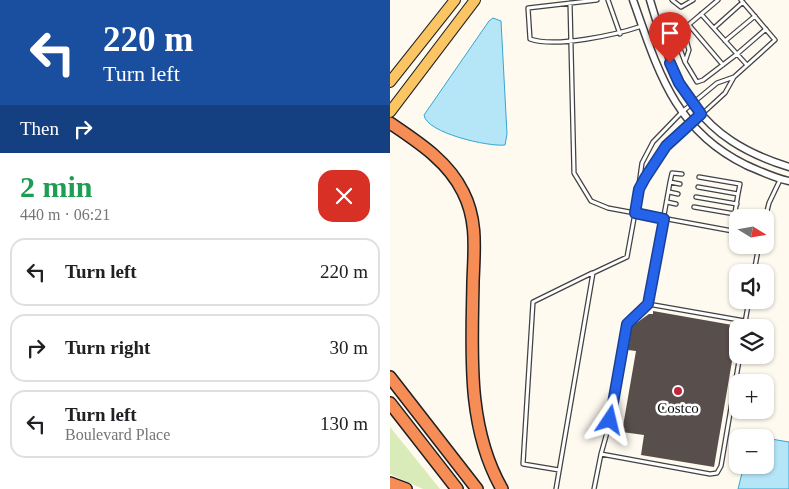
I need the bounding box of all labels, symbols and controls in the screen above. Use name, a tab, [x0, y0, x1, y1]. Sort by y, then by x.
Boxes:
pin	[649, 12, 691, 63]
icon: arrive	[656, 19, 684, 47]
icon: left	[20, 20, 85, 85]
text: 220 m	[103, 20, 193, 59]
text: Turn left	[103, 61, 180, 86]
icon: right	[69, 115, 97, 143]
text: Then	[20, 118, 59, 139]
text: 2 min	[20, 170, 93, 203]
button: close	[318, 170, 370, 222]
text: 440 m · 06:21	[20, 206, 110, 223]
north arrow	[729, 209, 774, 254]
map controls	[729, 209, 774, 474]
icon: left	[22, 258, 50, 286]
text: Turn left	[65, 261, 137, 282]
text: 220 m	[320, 261, 368, 282]
button: sound	[729, 264, 774, 309]
button: layers	[729, 319, 774, 364]
icon: right	[22, 334, 50, 362]
text: Turn right	[65, 337, 150, 358]
text: 30 m	[329, 337, 368, 358]
button: +	[729, 374, 774, 419]
marker: Costco	[672, 385, 684, 397]
position arrow	[583, 393, 635, 445]
place label: Costco	[657, 400, 699, 416]
text: Turn left	[65, 404, 137, 425]
icon: left	[22, 410, 50, 438]
text: 130 m	[320, 413, 368, 434]
text: Boulevard Place	[65, 426, 170, 443]
button: −	[729, 429, 774, 474]

